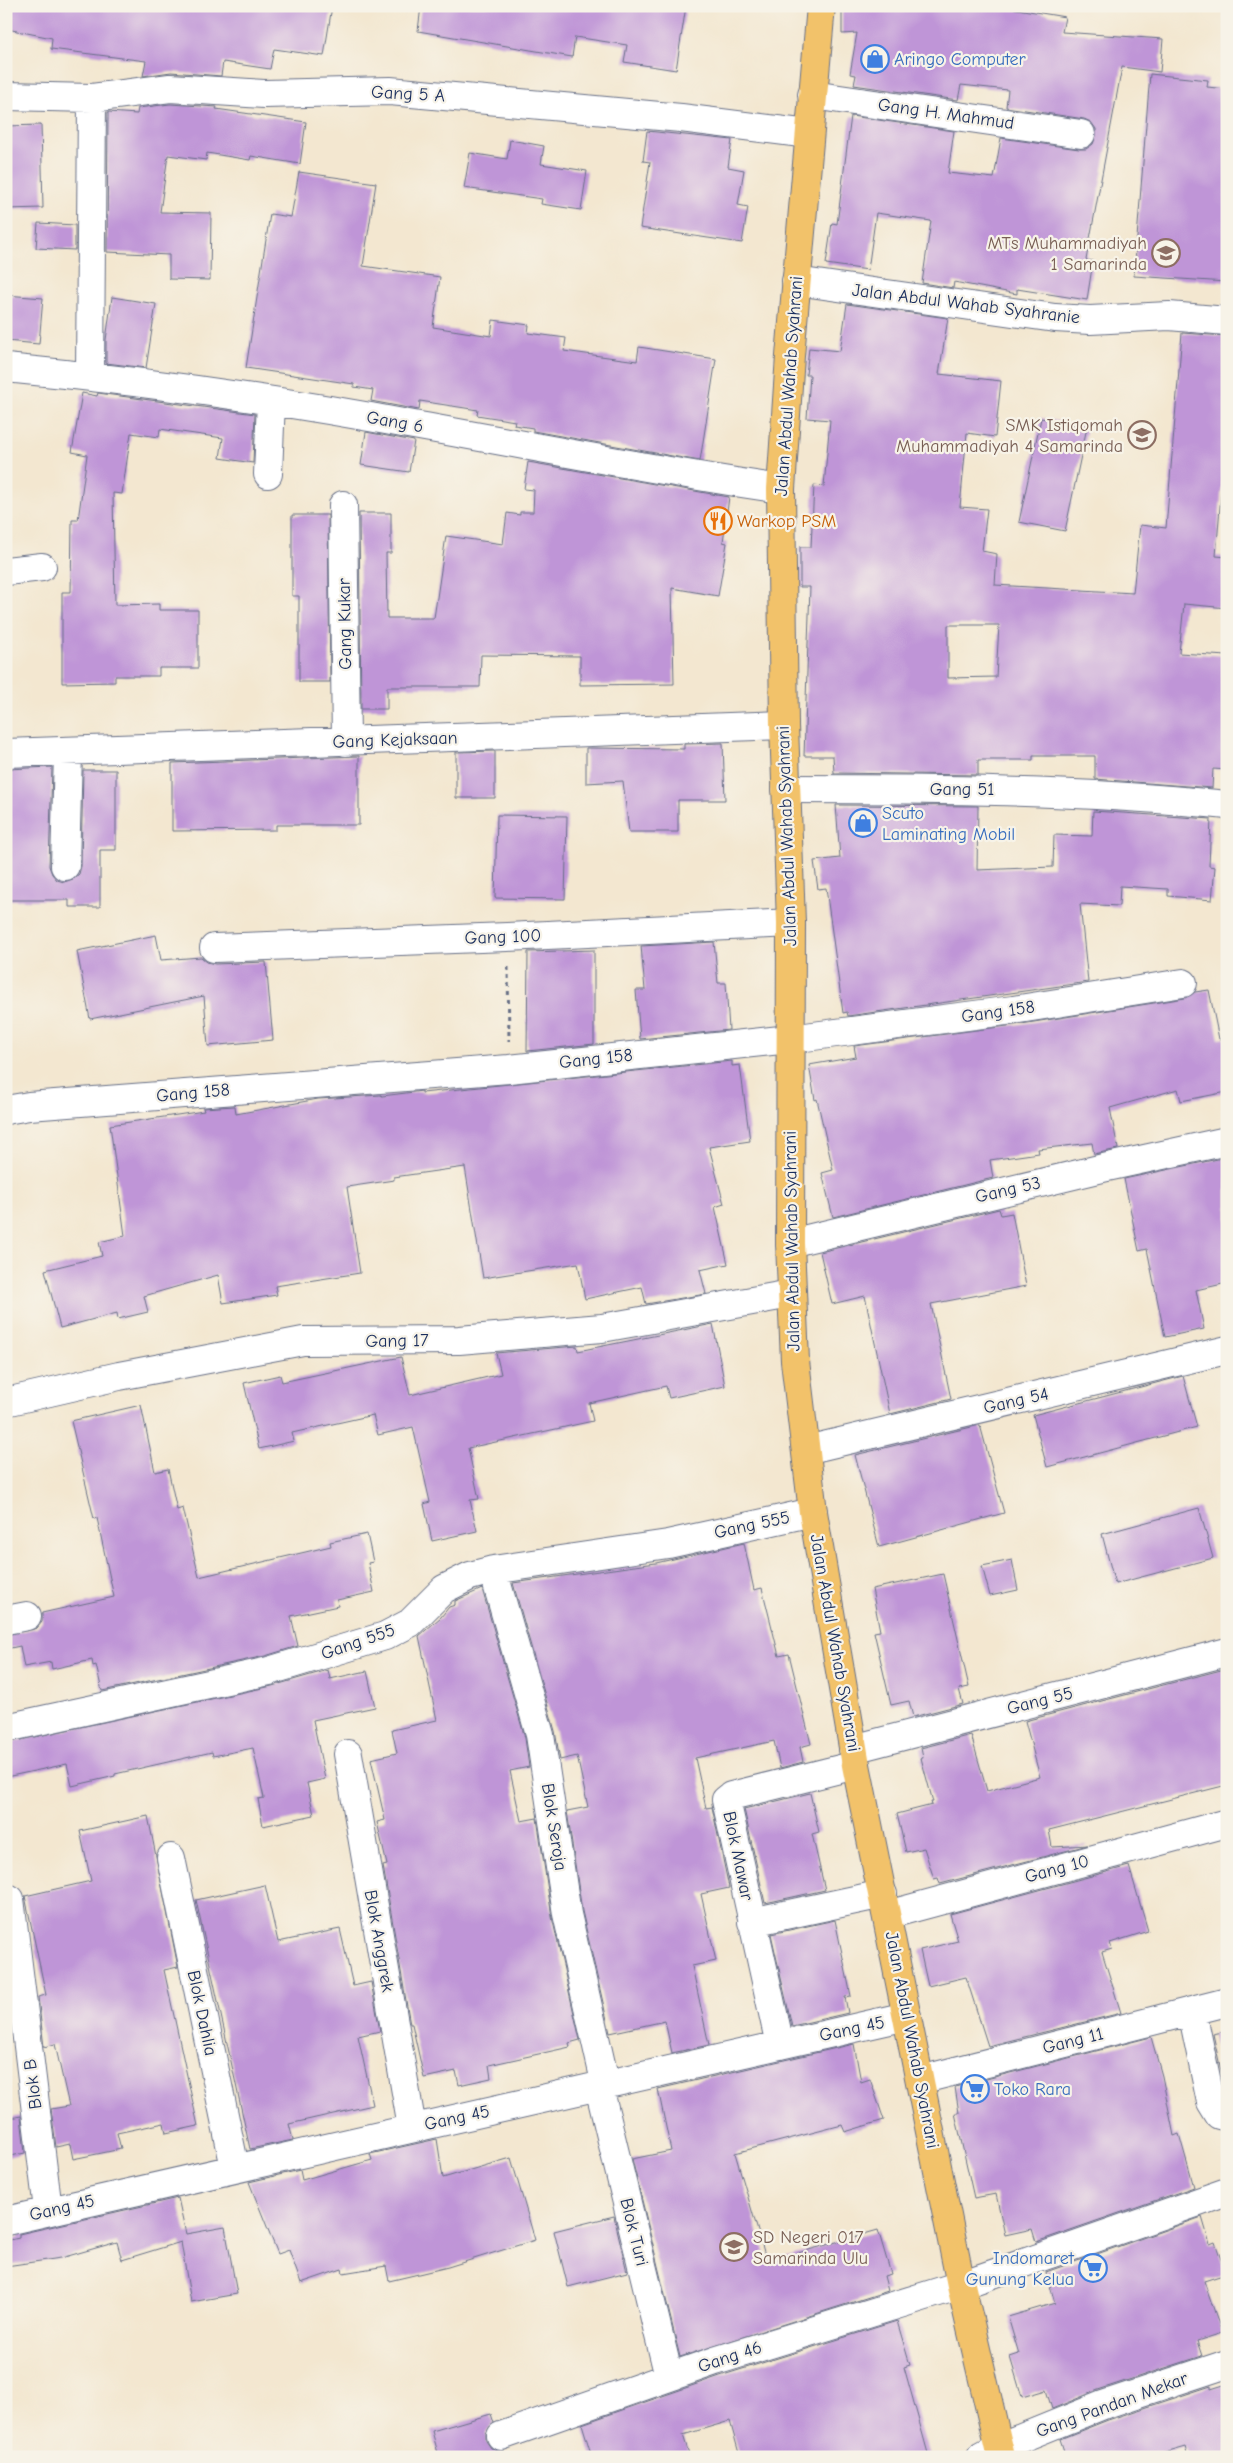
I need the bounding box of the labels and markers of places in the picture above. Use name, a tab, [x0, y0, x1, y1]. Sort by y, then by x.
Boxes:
shop icon: Aringo Computer	[860, 44, 890, 74]
place label: Aringo Computer	[894, 49, 1027, 70]
place label: MTs Muhammadiyah 1 Samarinda	[987, 233, 1147, 275]
school or university icon: MTs Muhammadiyah 1 Samarinda	[1151, 238, 1181, 268]
place label: SMK Istiqomah Muhammadiyah 4 Samarinda	[896, 415, 1123, 457]
school or university icon: SMK Istiqomah Muhammadiyah 4 Samarinda	[1127, 420, 1157, 450]
restaurant icon: Warkop PSM	[703, 506, 733, 536]
place label: Warkop PSM	[737, 511, 836, 532]
place label: Scuto Laminating Mobil	[882, 803, 1015, 845]
shop icon: Scuto Laminating Mobil	[848, 808, 878, 838]
supermarket icon: Toko Rara	[960, 2074, 990, 2104]
place label: Toko Rara	[994, 2079, 1071, 2100]
place label: SD Negeri 017 Samarinda Ulu	[753, 2227, 868, 2269]
school or university icon: SD Negeri 017 Samarinda Ulu	[719, 2232, 749, 2262]
place label: Indomaret Gunung Kelua	[966, 2248, 1075, 2290]
supermarket icon: Indomaret Gunung Kelua	[1078, 2253, 1108, 2283]

